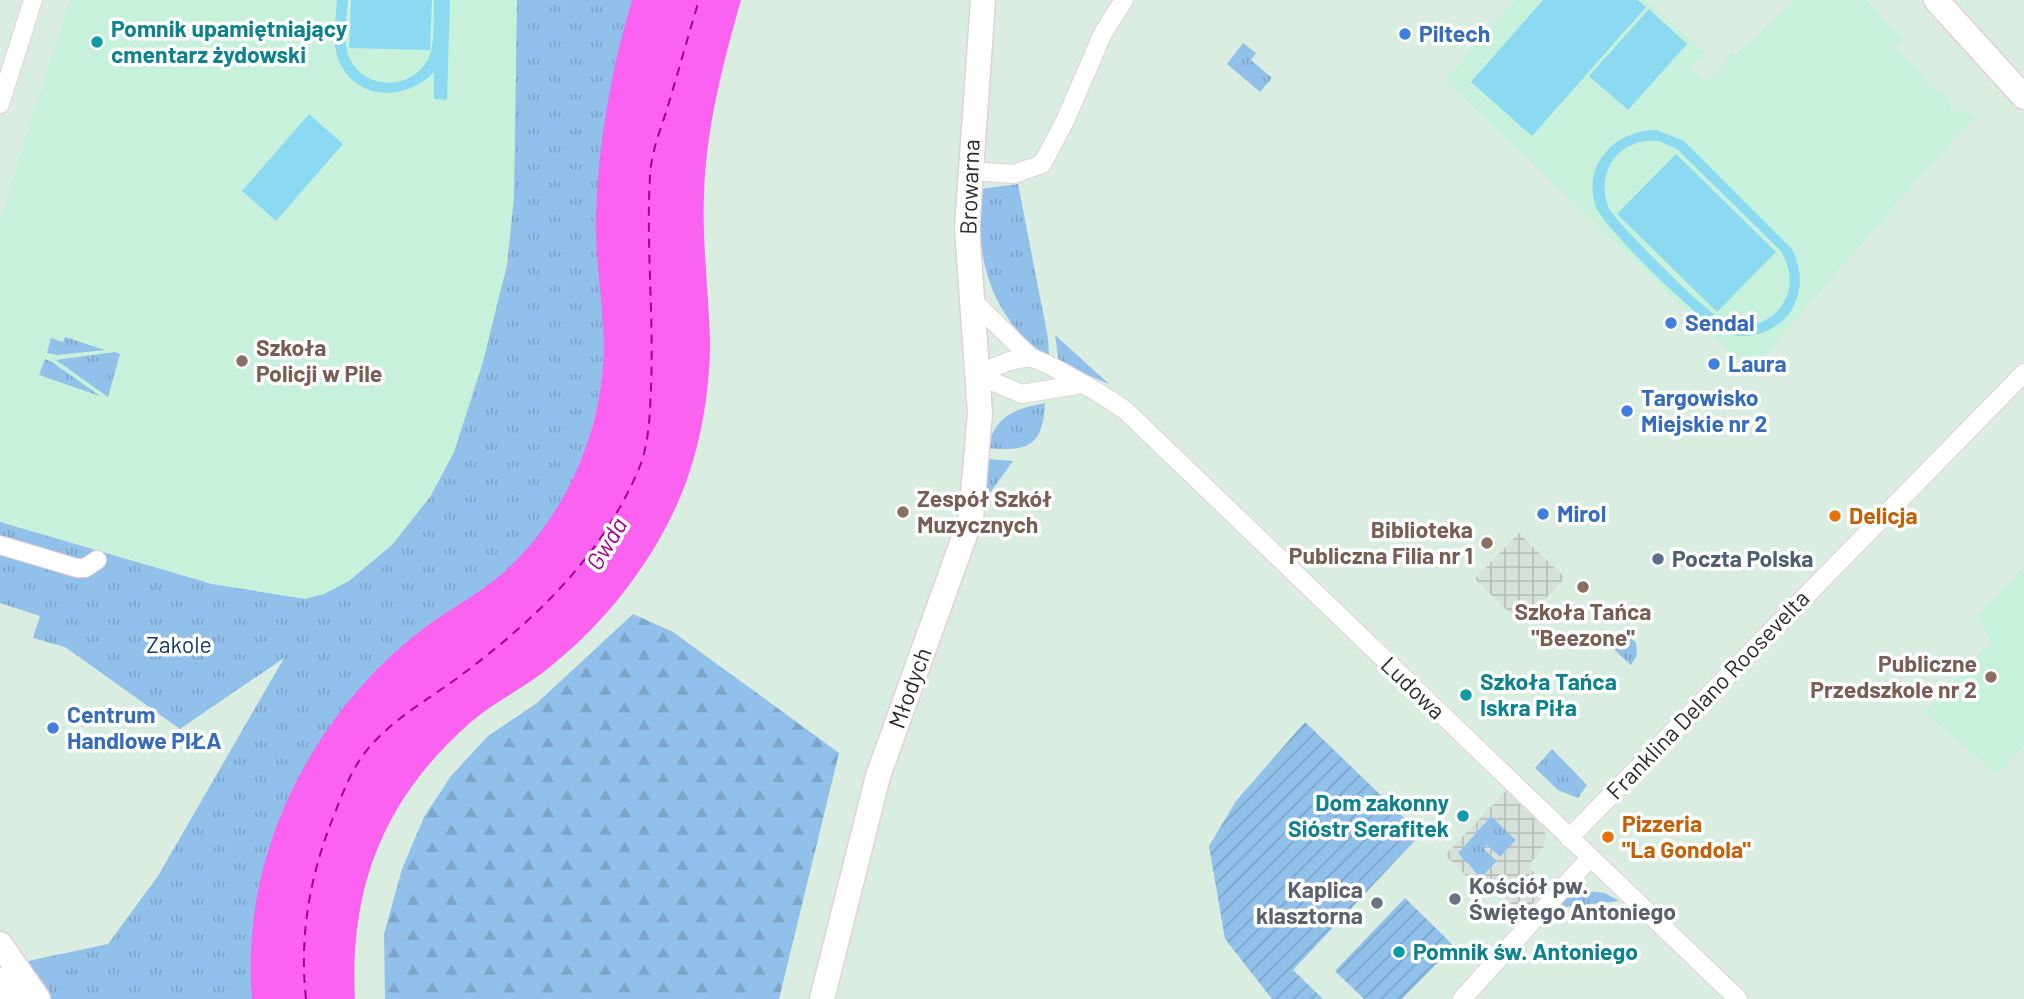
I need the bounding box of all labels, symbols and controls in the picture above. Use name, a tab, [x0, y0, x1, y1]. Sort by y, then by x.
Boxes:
place label: Pomnik upamiętniający cmentarz żydowski	[111, 14, 348, 68]
place label: Piltech	[1419, 19, 1490, 47]
marker: Piltech	[1397, 26, 1413, 42]
marker: Pomnik upamiętniający cmentarz żydowski	[89, 34, 105, 50]
street label: Browarna	[953, 139, 985, 235]
place label: Sendal	[1685, 308, 1755, 336]
marker: Sendal	[1663, 315, 1679, 331]
place label: Szkoła Policji w Pile	[256, 333, 382, 387]
place label: Laura	[1728, 349, 1787, 377]
marker: Szkoła Policji w Pile	[234, 353, 250, 369]
marker: Laura	[1706, 356, 1722, 372]
place label: Targowisko Miejskie nr 2	[1641, 383, 1767, 437]
marker: Targowisko Miejskie nr 2	[1619, 403, 1635, 419]
place label: Zespół Szkół Muzycznych	[917, 484, 1052, 538]
place label: Mirol	[1557, 499, 1606, 527]
place label: Delicja	[1849, 501, 1918, 529]
marker: Zespół Szkół Muzycznych	[895, 504, 911, 520]
marker: Mirol	[1535, 506, 1551, 522]
marker: Delicja	[1827, 508, 1843, 524]
water label: Gwda	[579, 512, 633, 575]
place label: Biblioteka Publiczna Filia nr 1	[1289, 515, 1473, 569]
marker: Biblioteka Publiczna Filia nr 1	[1479, 535, 1495, 551]
place label: Poczta Polska	[1672, 544, 1813, 572]
marker: Poczta Polska	[1650, 551, 1666, 567]
marker: Szkoła Tańca "Beezone"	[1575, 579, 1591, 595]
street label: Franklina Delano Roosevelta	[1600, 584, 1815, 805]
place label: Szkoła Tańca "Beezone"	[1515, 597, 1651, 651]
park label: Zakole	[146, 630, 212, 658]
street label: Młodych	[882, 643, 937, 732]
place label: Publiczne Przedszkole nr 2	[1810, 649, 1977, 703]
street label: Ludowa	[1376, 650, 1452, 724]
place label: Szkoła Tańca Iskra Piła	[1480, 667, 1617, 721]
marker: Publiczne Przedszkole nr 2	[1983, 669, 1999, 685]
marker: Szkoła Tańca Iskra Piła	[1458, 687, 1474, 703]
place label: Centrum Handlowe PIŁA	[67, 700, 222, 754]
marker: Centrum Handlowe PIŁA	[45, 720, 61, 736]
place label: Dom zakonny Sióstr Serafitek	[1288, 788, 1449, 842]
marker: Dom zakonny Sióstr Serafitek	[1455, 808, 1471, 824]
place label: Pizzeria "La Gondola"	[1622, 809, 1751, 863]
marker: Pizzeria "La Gondola"	[1600, 829, 1616, 845]
place label: Kościół pw. Świętego Antoniego	[1469, 871, 1676, 925]
place label: Kaplica klasztorna	[1256, 875, 1363, 929]
marker: Kościół pw. Świętego Antoniego	[1447, 891, 1463, 907]
marker: Kaplica klasztorna	[1369, 895, 1385, 911]
place label: Pomnik św. Antoniego	[1413, 937, 1638, 965]
marker: Pomnik św. Antoniego	[1391, 944, 1407, 960]

